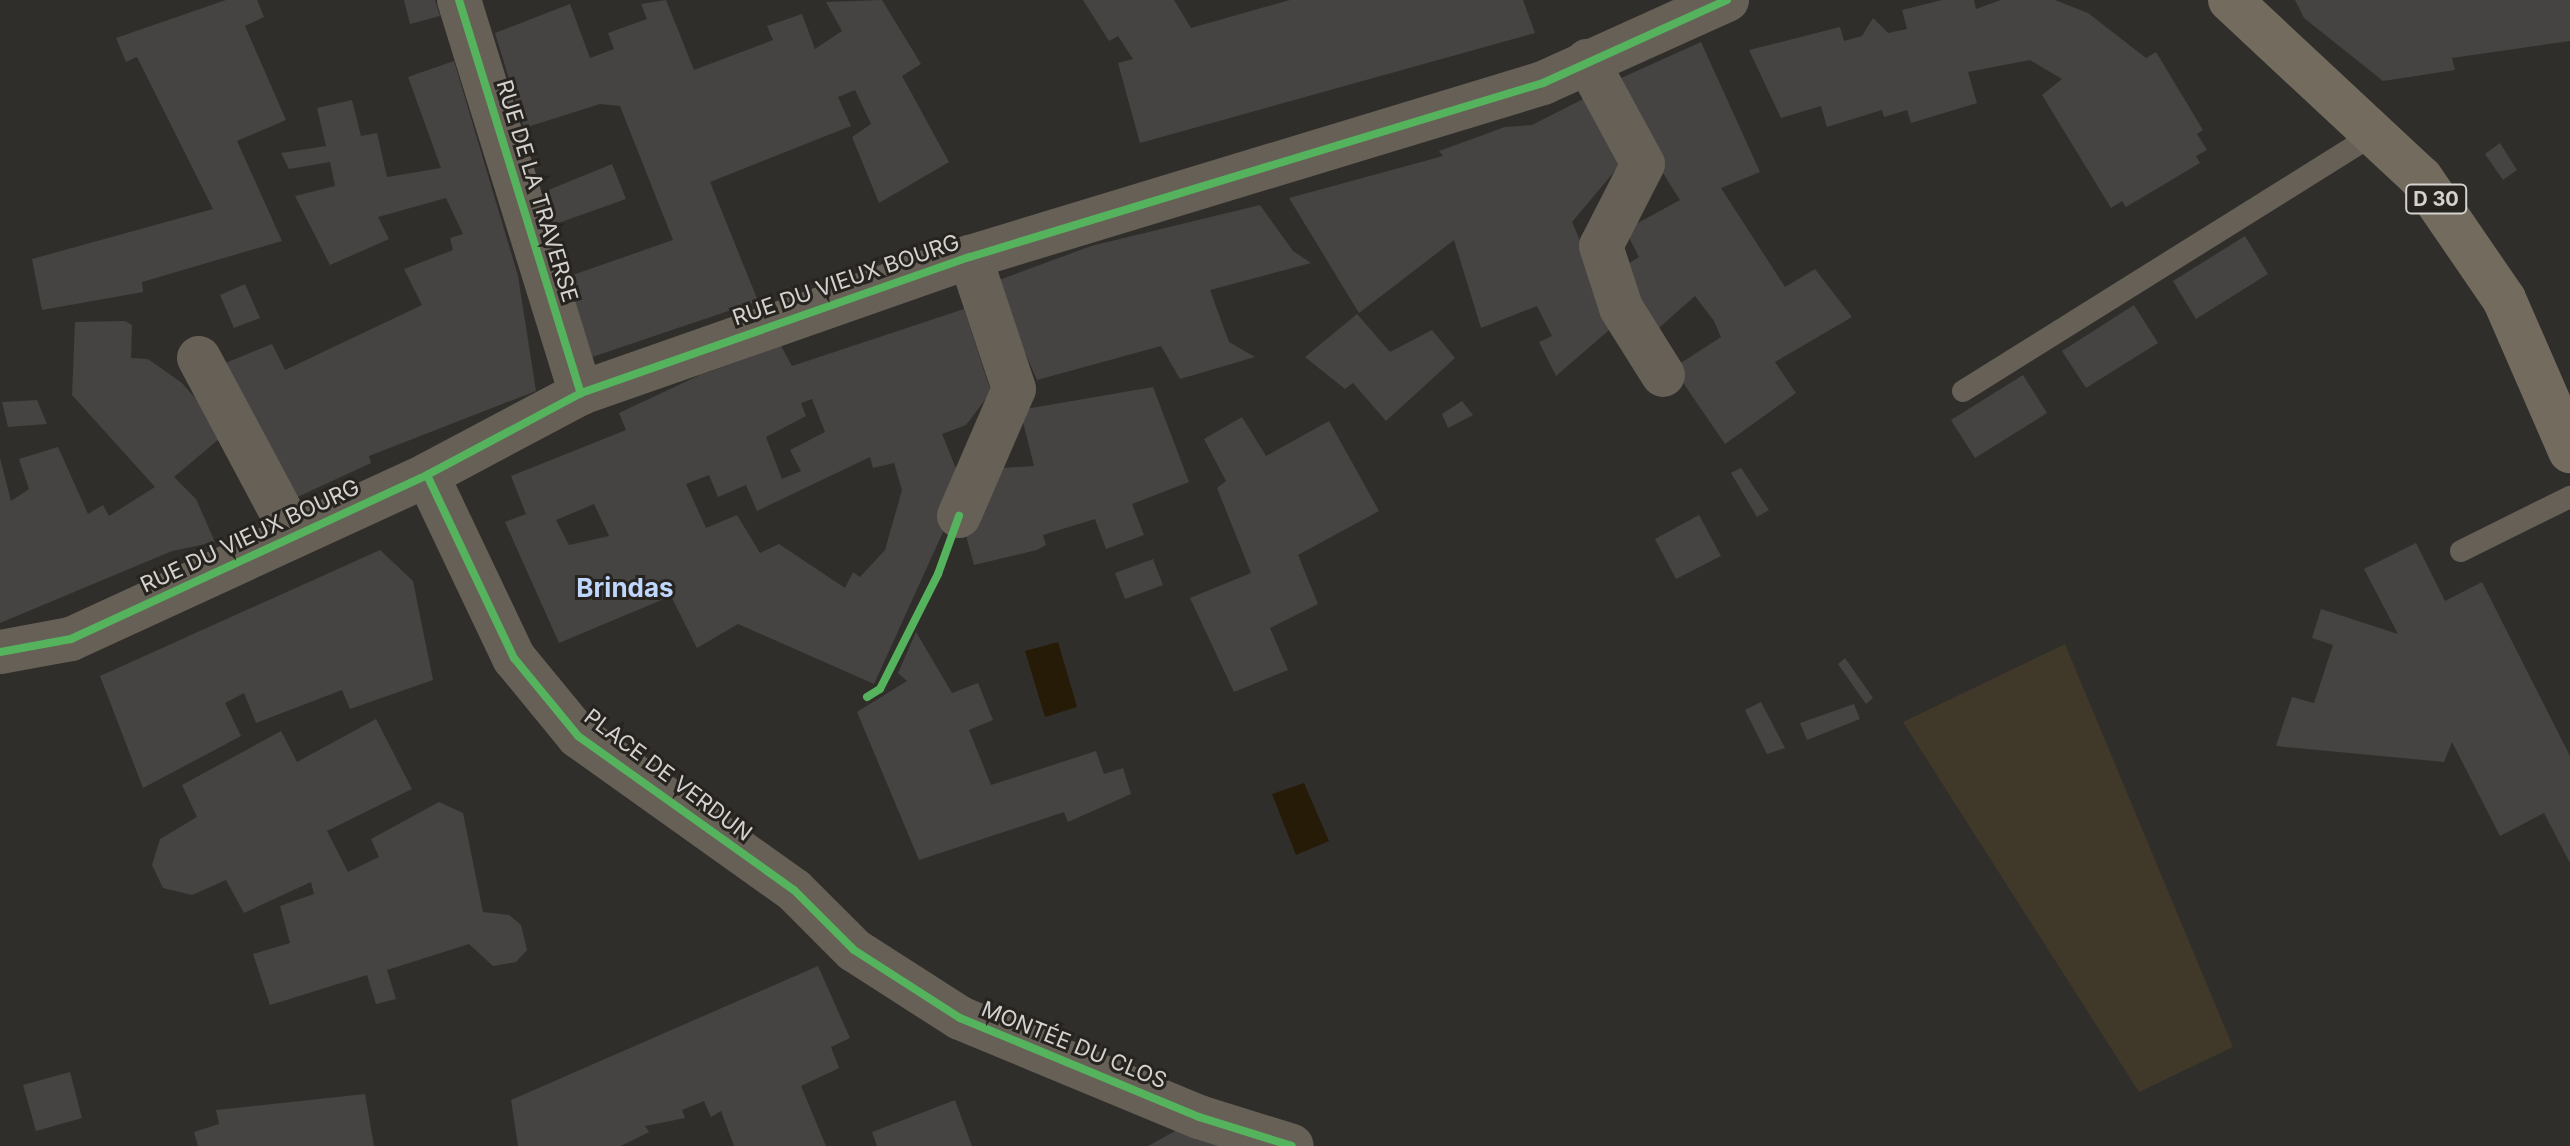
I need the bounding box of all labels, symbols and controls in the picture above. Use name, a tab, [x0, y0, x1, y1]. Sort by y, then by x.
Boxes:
street label: RUE DE LA TRAVERSE	[491, 77, 583, 305]
road number: D 30	[2404, 183, 2468, 215]
street label: RUE DU VIEUX BOURG	[729, 229, 963, 331]
street label: RUE DU VIEUX BOURG	[136, 474, 364, 598]
district label: Brindas	[576, 572, 674, 604]
street label: PLACE DE VERDUN	[579, 703, 757, 847]
street label: MONTÉE DU CLOS	[978, 996, 1170, 1094]

